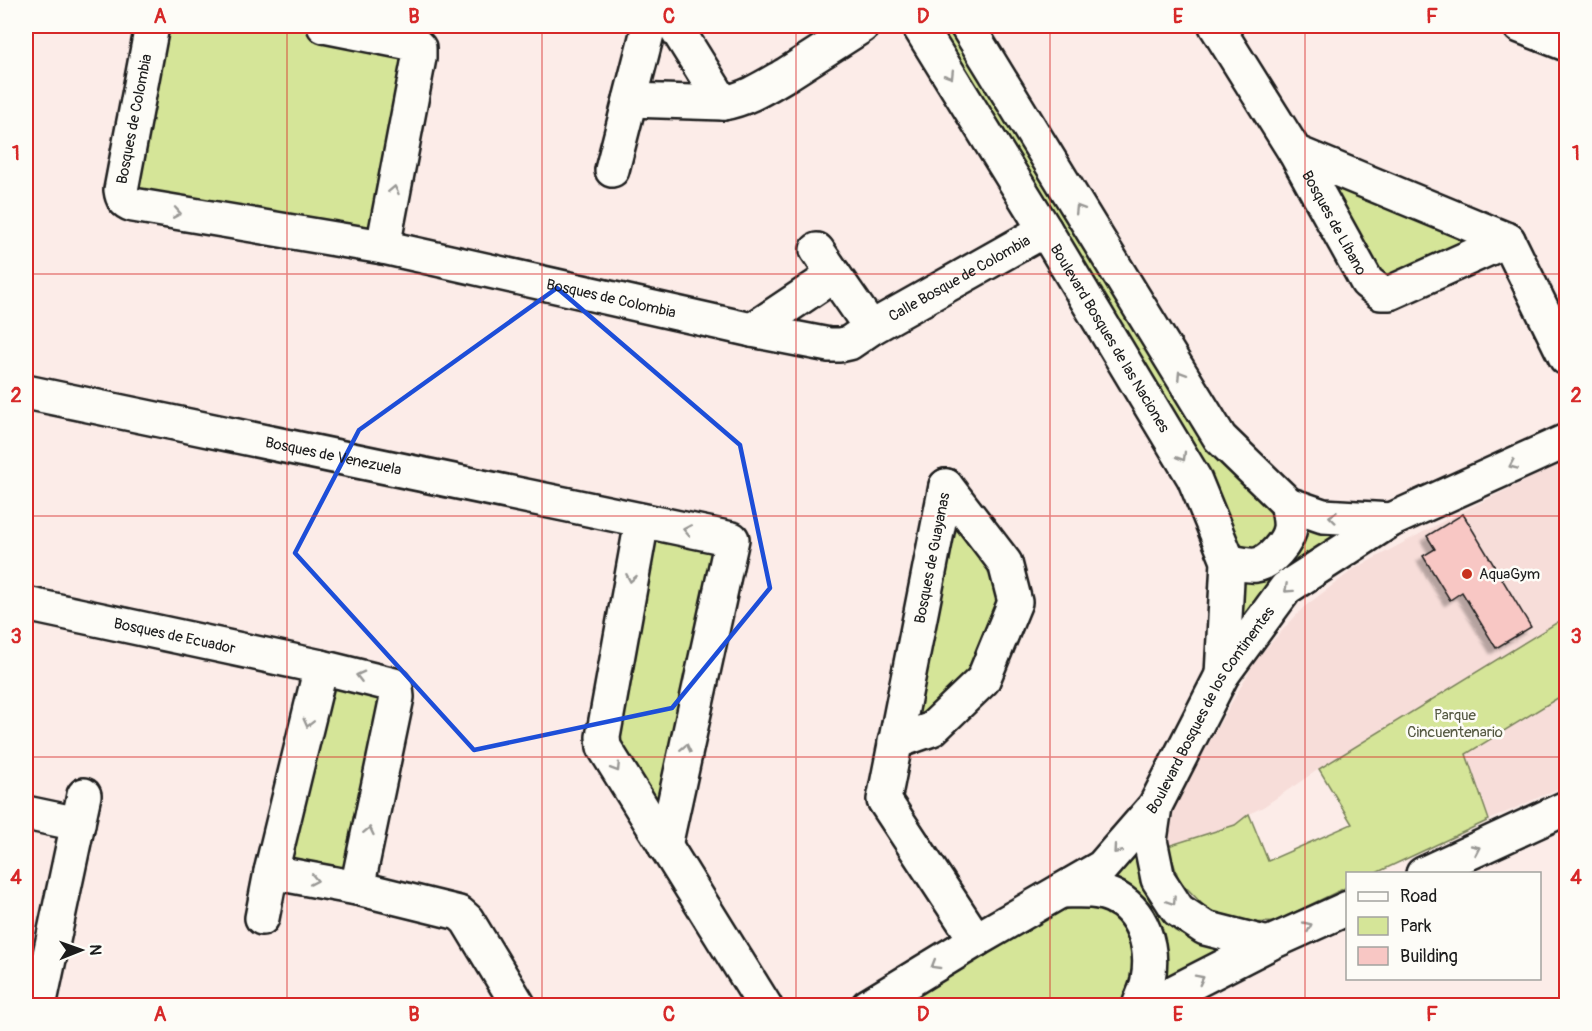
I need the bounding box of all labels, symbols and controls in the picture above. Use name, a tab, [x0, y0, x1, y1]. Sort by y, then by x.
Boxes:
text: A	[154, 4, 167, 29]
text: B	[408, 4, 420, 29]
text: C	[663, 4, 675, 29]
text: D	[917, 4, 930, 29]
text: E	[1173, 4, 1184, 29]
text: F	[1426, 4, 1438, 29]
street label: Bosques de Colombia	[113, 52, 156, 186]
one-way arrow	[942, 69, 954, 79]
text: 1	[12, 141, 20, 166]
text: 1	[1572, 141, 1580, 166]
street label: Bosques de Líbano	[1297, 167, 1370, 279]
one-way arrow	[387, 185, 400, 195]
one-way arrow	[1075, 205, 1087, 215]
one-way arrow	[172, 206, 181, 218]
street label: Calle Bosque de Colombia	[885, 231, 1034, 326]
street label: Boulevard Bosques de las Naciones	[1046, 241, 1174, 436]
street label: Bosques de Colombia	[544, 275, 678, 323]
one-way arrow	[1177, 371, 1189, 381]
text: 2	[10, 383, 22, 408]
text: 2	[1570, 383, 1582, 408]
street label: Bosques de Venezuela	[263, 433, 403, 480]
one-way arrow	[1175, 451, 1186, 461]
one-way arrow	[1509, 458, 1520, 470]
street label: Bosques de Guayanas	[910, 491, 955, 625]
one-way arrow	[1328, 511, 1338, 524]
one-way arrow	[682, 524, 692, 537]
place label: AquaGym	[1479, 565, 1540, 584]
marker: AquaGym	[1460, 567, 1474, 581]
one-way arrow	[626, 574, 638, 583]
one-way arrow	[1285, 582, 1295, 593]
street label: Boulevard Bosques de los Continentes	[1143, 603, 1279, 819]
street label: Bosques de Ecuador	[112, 614, 238, 659]
text: 3	[10, 624, 22, 649]
text: 3	[1570, 624, 1582, 649]
one-way arrow	[355, 670, 365, 683]
park label: Parque Cincuentenario	[1407, 706, 1503, 742]
one-way arrow	[302, 718, 315, 728]
one-way arrow	[679, 743, 692, 753]
one-way arrow	[609, 761, 620, 772]
one-way arrow	[362, 826, 375, 836]
one-way arrow	[1113, 843, 1124, 854]
one-way arrow	[1470, 845, 1481, 857]
text: 4	[10, 865, 22, 890]
text: 4	[1570, 865, 1582, 890]
legend	[1346, 872, 1541, 980]
one-way arrow	[309, 873, 319, 886]
text: Road	[1400, 885, 1437, 908]
one-way arrow	[1165, 894, 1176, 905]
text: Park	[1400, 915, 1432, 938]
north arrow	[51, 920, 111, 980]
one-way arrow	[1301, 922, 1312, 934]
text: N	[85, 944, 105, 956]
text: Building	[1400, 945, 1458, 968]
one-way arrow	[931, 958, 941, 969]
one-way arrow	[1193, 975, 1204, 986]
text: A	[154, 1002, 167, 1027]
text: B	[408, 1002, 420, 1027]
text: C	[663, 1002, 675, 1027]
text: D	[917, 1002, 930, 1027]
text: E	[1173, 1002, 1184, 1027]
text: F	[1426, 1002, 1438, 1027]

